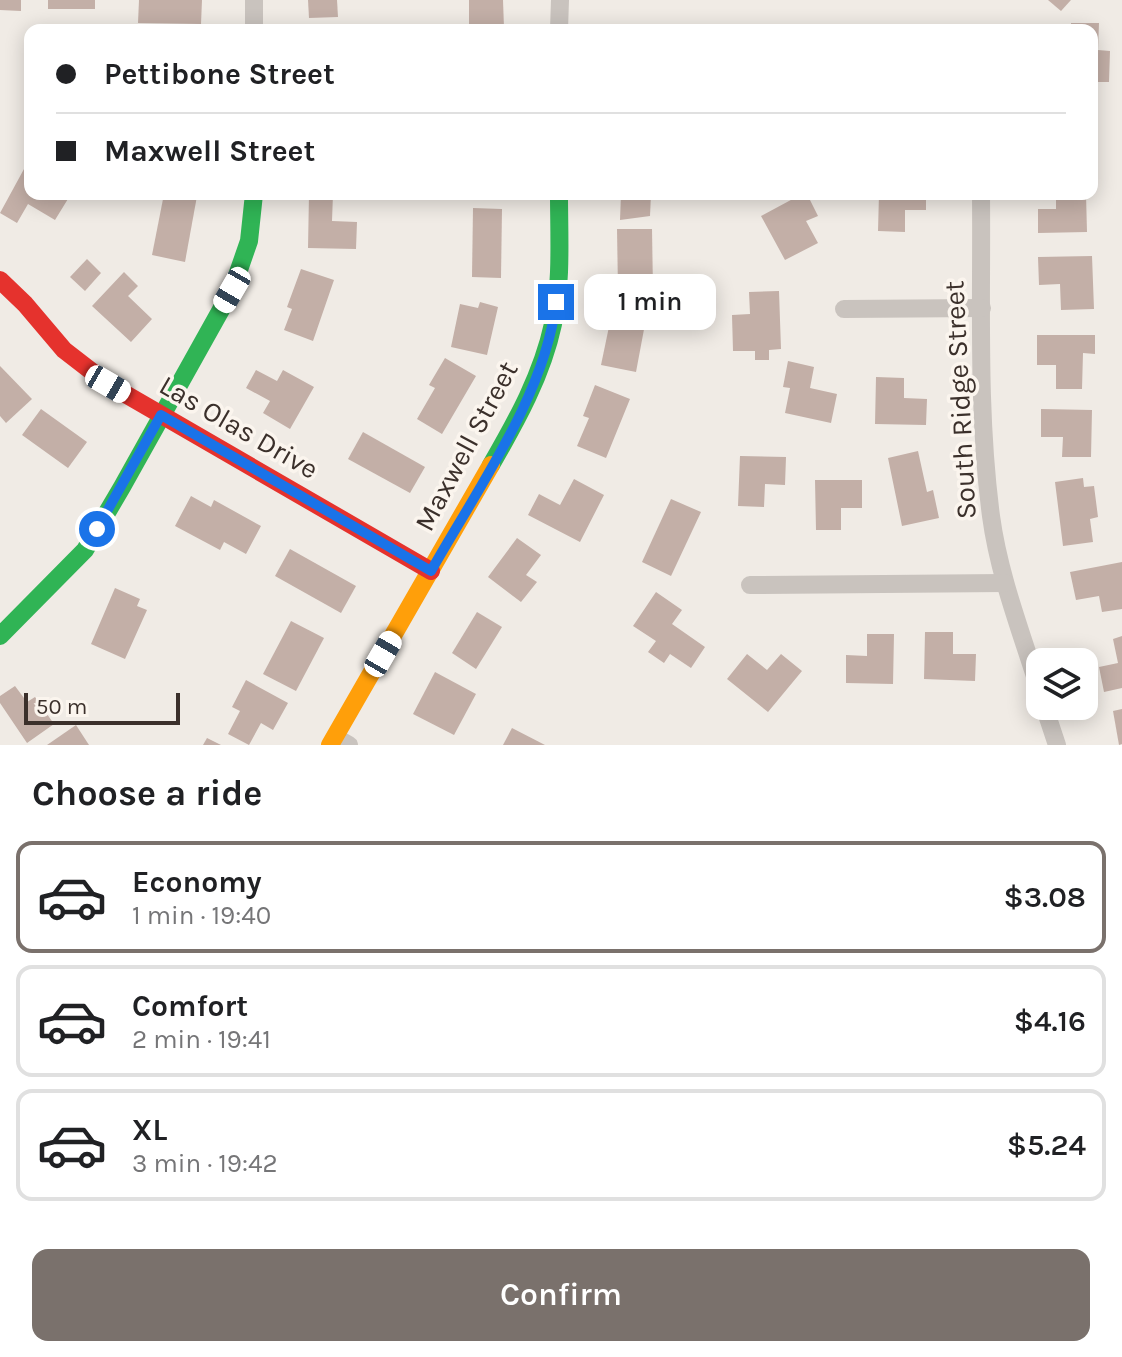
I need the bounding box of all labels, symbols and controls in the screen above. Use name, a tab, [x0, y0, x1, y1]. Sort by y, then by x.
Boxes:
text: Pettibone Street	[104, 56, 335, 92]
text: Maxwell Street	[104, 133, 315, 169]
car	[210, 263, 254, 317]
callout: 1 min	[584, 274, 716, 330]
street label: South Ridge Street	[937, 280, 983, 520]
route end	[538, 284, 574, 320]
text: 1 min	[618, 286, 682, 317]
street label: Maxwell Street	[407, 356, 525, 536]
car	[81, 362, 135, 406]
street label: Las Olas Drive	[154, 368, 324, 486]
route start	[79, 511, 115, 547]
car	[361, 627, 405, 681]
map controls	[1026, 648, 1098, 720]
button: layers	[1026, 648, 1098, 720]
scale bar	[24, 689, 180, 725]
text: 50 m	[36, 694, 87, 720]
text: Choose a ride	[32, 772, 262, 814]
icon: car	[36, 861, 108, 933]
text: Economy	[132, 864, 262, 900]
text: $3.08	[1003, 879, 1086, 915]
text: 1 min · 19:40	[132, 900, 271, 931]
icon: car	[36, 985, 108, 1057]
text: Comfort	[132, 988, 248, 1024]
text: $4.16	[1014, 1003, 1086, 1039]
text: 2 min · 19:41	[132, 1024, 271, 1055]
icon: car	[36, 1109, 108, 1181]
text: XL	[132, 1112, 167, 1148]
text: $5.24	[1007, 1127, 1086, 1163]
text: 3 min · 19:42	[132, 1148, 278, 1179]
button: Confirm	[32, 1249, 1090, 1341]

